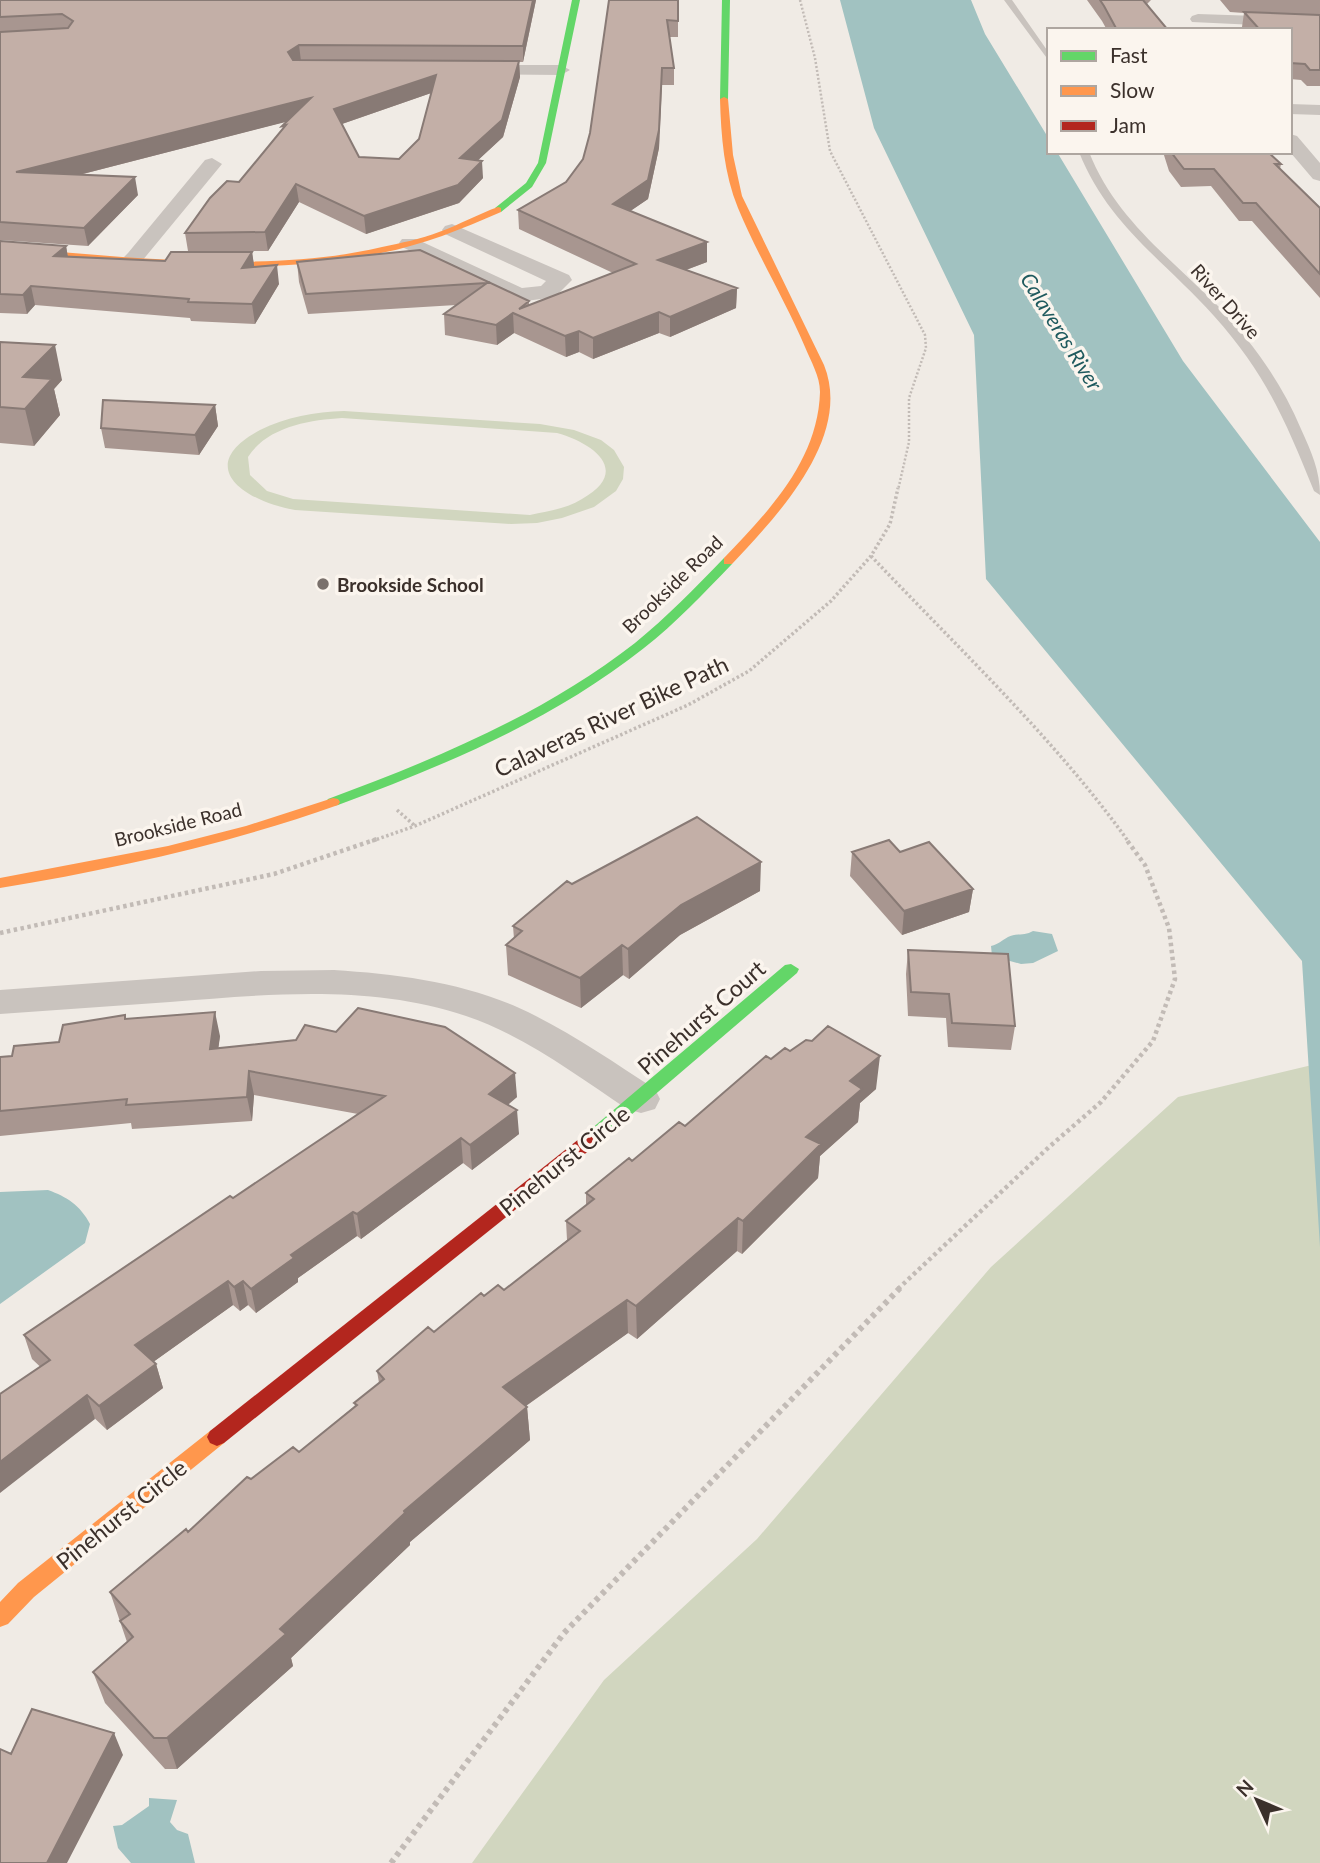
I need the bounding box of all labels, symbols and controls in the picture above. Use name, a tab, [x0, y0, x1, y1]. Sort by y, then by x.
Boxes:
legend	[1047, 28, 1292, 154]
text: Fast	[1110, 42, 1148, 67]
text: Slow	[1110, 77, 1155, 102]
text: Jam	[1110, 112, 1146, 137]
street label: River Drive	[1186, 259, 1266, 343]
water label: Calaveras River	[1016, 268, 1108, 395]
street label: Brookside Road	[617, 530, 727, 638]
place label: Brookside School	[337, 573, 484, 596]
marker: Brookside School	[315, 576, 331, 592]
street label: Calaveras River Bike Path	[490, 649, 732, 783]
street label: Brookside Road	[112, 797, 244, 851]
street label: Pinehurst Court	[631, 953, 771, 1080]
street label: Pinehurst Circle	[493, 1099, 635, 1221]
street label: Pinehurst Circle	[50, 1453, 192, 1575]
north arrow	[1222, 1765, 1292, 1835]
text: N	[1231, 1775, 1258, 1801]

